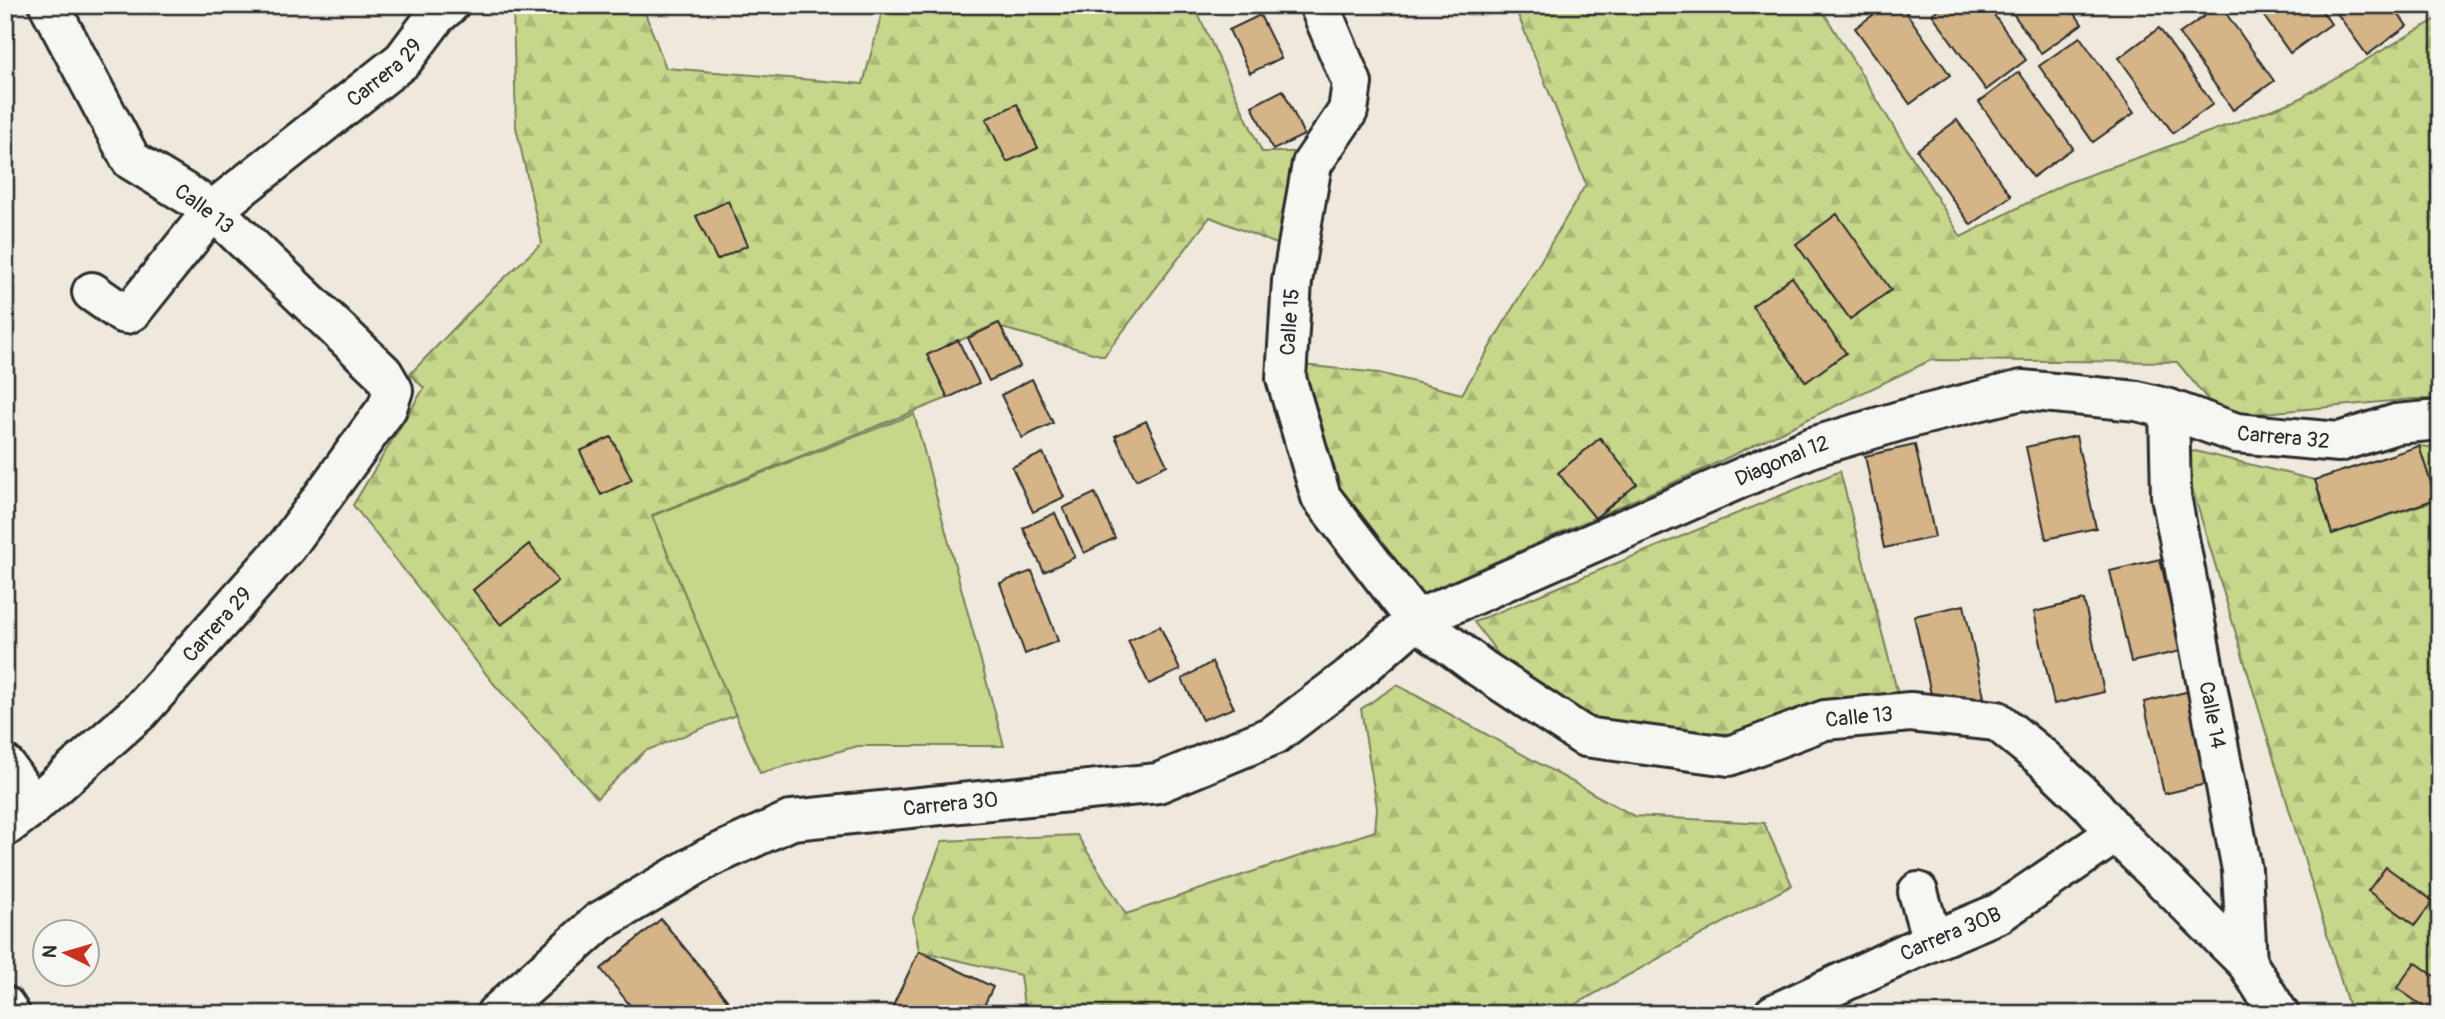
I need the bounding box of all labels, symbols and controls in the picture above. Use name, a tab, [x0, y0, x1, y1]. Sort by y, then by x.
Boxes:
street label: Carrera 29	[341, 33, 428, 113]
street label: Calle 13	[169, 178, 239, 240]
street label: Calle 15	[1274, 288, 1306, 356]
street label: Carrera 32	[2236, 420, 2331, 455]
street label: Diagonal 12	[1731, 429, 1832, 493]
street label: Carrera 29	[176, 581, 258, 668]
street label: Calle 14	[2193, 679, 2232, 751]
street label: Calle 13	[1824, 700, 1894, 733]
street label: Carrera 30	[902, 786, 999, 822]
street label: Carrera 30B	[1896, 900, 2005, 967]
north arrow	[32, 918, 102, 988]
text: N	[38, 944, 63, 959]

